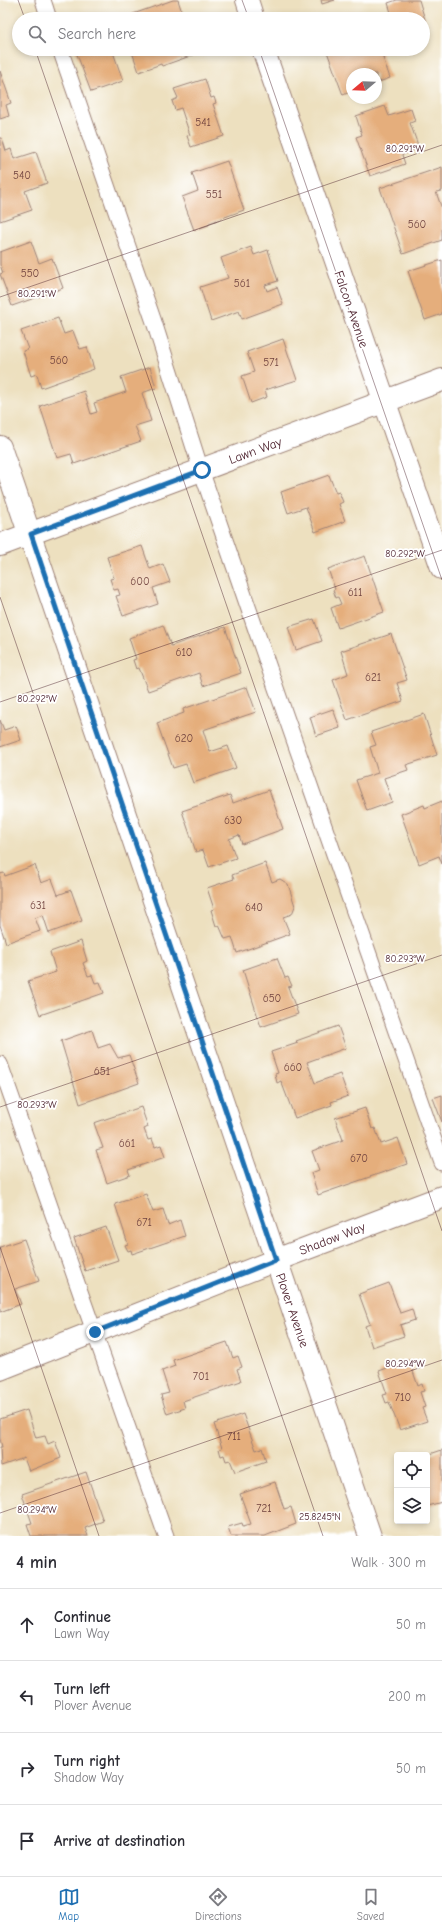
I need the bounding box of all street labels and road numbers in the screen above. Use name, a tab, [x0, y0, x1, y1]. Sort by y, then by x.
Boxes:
street label: Falcon Avenue	[331, 269, 372, 350]
street label: Lawn Way	[227, 434, 284, 467]
street label: Shadow Way	[297, 1219, 367, 1258]
street label: Plover Avenue	[273, 1271, 312, 1350]

